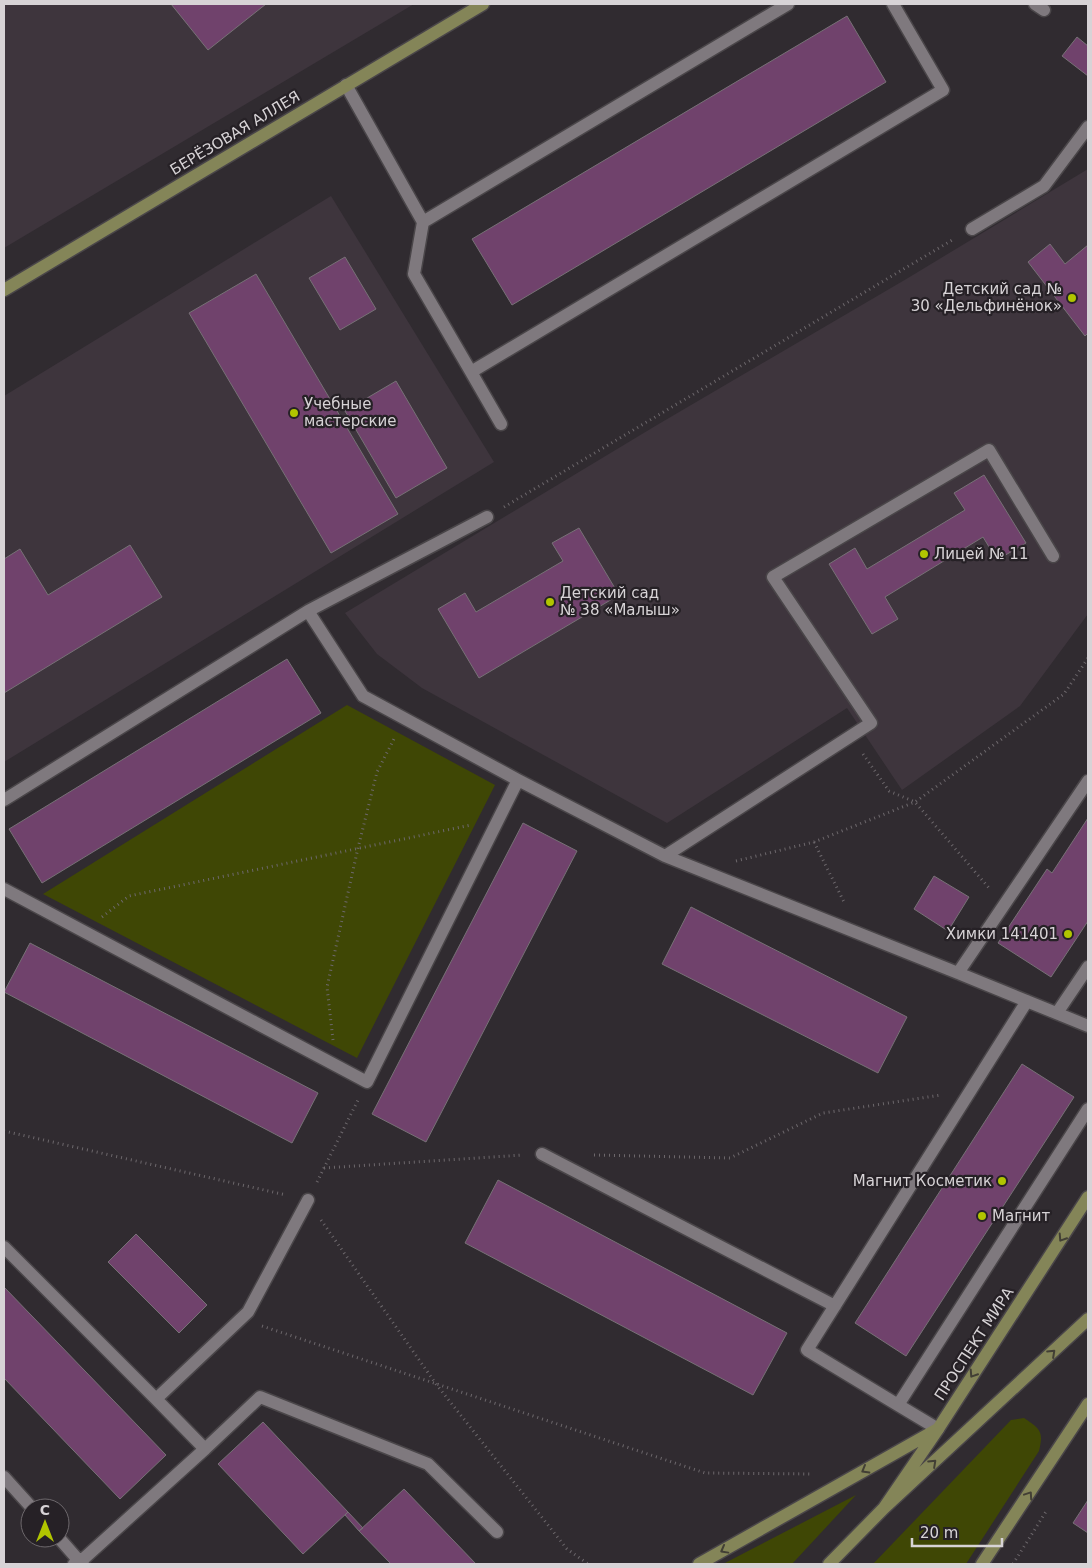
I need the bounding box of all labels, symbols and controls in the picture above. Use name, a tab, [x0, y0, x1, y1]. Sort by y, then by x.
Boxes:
street label: БЕРЁЗОВАЯ АЛЛЕЯ	[166, 86, 303, 179]
place label: Детский сад № 30 «Дельфинёнок»	[911, 280, 1062, 315]
marker: Детский сад № 30 «Дельфинёнок»	[1066, 292, 1078, 304]
place label: Учебные мастерские	[304, 395, 397, 430]
marker: Учебные мастерские	[288, 407, 300, 419]
place label: Лицей № 11	[934, 545, 1028, 563]
marker: Лицей № 11	[918, 548, 930, 560]
place label: Детский сад № 38 «Малыш»	[560, 584, 680, 619]
marker: Детский сад № 38 «Малыш»	[544, 596, 556, 608]
place label: Химки 141401	[946, 925, 1058, 943]
marker: Химки 141401	[1062, 928, 1074, 940]
place label: Магнит Косметик	[853, 1172, 992, 1190]
marker: Магнит Косметик	[996, 1175, 1008, 1187]
place label: Магнит	[992, 1207, 1051, 1225]
marker: Магнит	[976, 1210, 988, 1222]
one-way arrow	[1059, 1232, 1068, 1242]
street label: ПРОСПЕКТ МИРА	[931, 1283, 1018, 1404]
one-way arrow	[1047, 1349, 1056, 1358]
one-way arrow	[970, 1369, 980, 1378]
one-way arrow	[927, 1460, 936, 1469]
one-way arrow	[862, 1464, 871, 1474]
one-way arrow	[1023, 1491, 1032, 1500]
north arrow	[20, 1498, 70, 1548]
text: С	[40, 1502, 50, 1518]
scale bar	[912, 1516, 1002, 1548]
text: 20 m	[920, 1524, 958, 1542]
one-way arrow	[720, 1544, 729, 1554]

